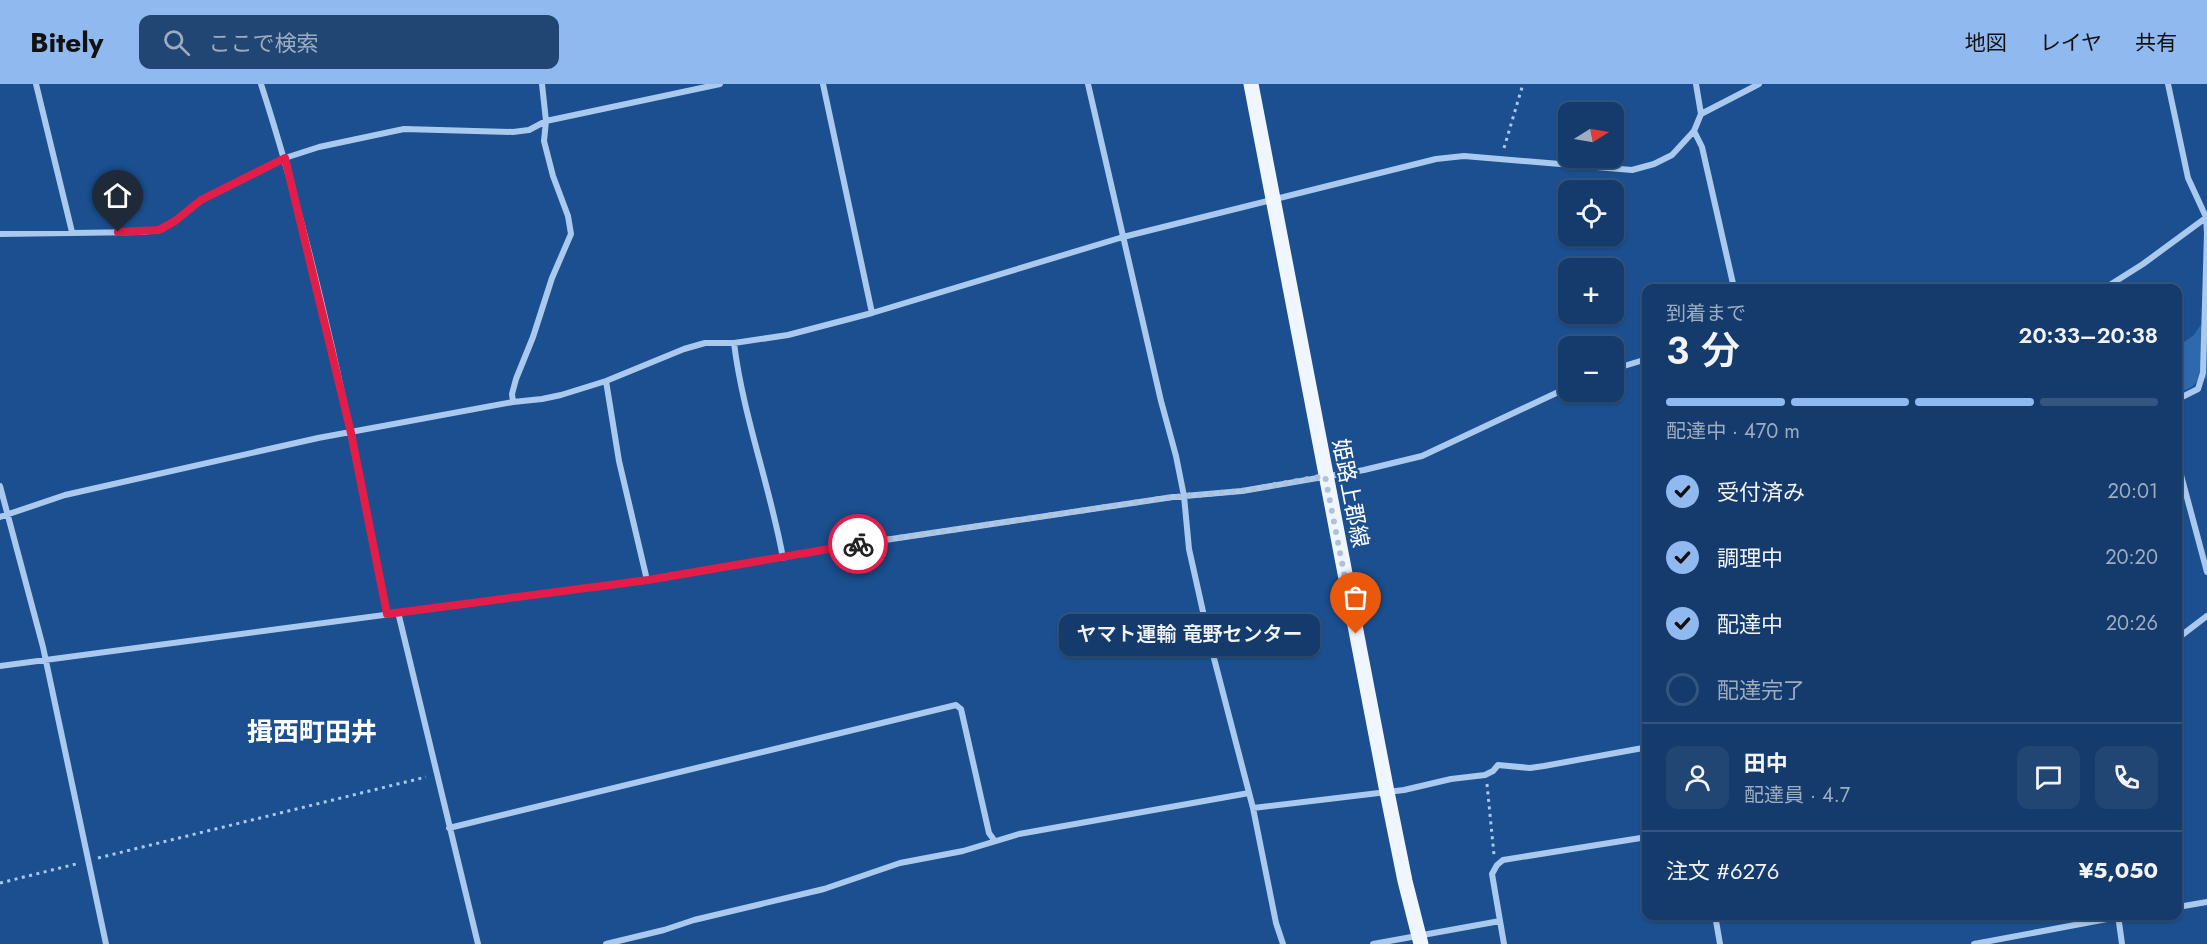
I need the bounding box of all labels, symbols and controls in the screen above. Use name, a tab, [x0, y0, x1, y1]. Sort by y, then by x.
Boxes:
search box	[139, 15, 559, 69]
text: Bitely	[30, 22, 103, 63]
icon: search	[160, 26, 193, 59]
text: ここで検索	[208, 27, 318, 59]
text: 地図	[1965, 28, 2007, 58]
text: レイヤ	[2040, 28, 2102, 58]
text: 共有	[2135, 28, 2177, 58]
north arrow	[1558, 102, 1624, 168]
map controls	[1558, 102, 1624, 402]
pin	[92, 170, 143, 232]
icon: home	[101, 179, 134, 212]
button: locate	[1558, 180, 1624, 246]
button: +	[1558, 258, 1624, 324]
text: 到着まで	[1666, 299, 1746, 328]
text: 20:33–20:38	[2019, 319, 2158, 351]
text: 3 分	[1666, 322, 1740, 379]
button: −	[1558, 336, 1624, 402]
text: 配達中 · 470 m	[1666, 417, 1800, 446]
street label: 姫路上郡線	[1325, 436, 1377, 550]
icon: check	[1666, 475, 1699, 508]
text: 受付済み	[1717, 476, 1805, 508]
text: 20:01	[2108, 477, 2158, 506]
courier	[828, 514, 888, 574]
icon: bike	[842, 528, 875, 561]
icon: check	[1666, 541, 1699, 574]
text: 調理中	[1717, 542, 1783, 574]
text: 20:20	[2105, 543, 2158, 572]
pin	[1330, 572, 1381, 634]
icon: bag	[1339, 581, 1372, 614]
icon: check	[1666, 607, 1699, 640]
text: 配達中	[1717, 608, 1783, 640]
text: 20:26	[2106, 609, 2158, 638]
callout: ヤマト運輸 竜野センター	[1059, 613, 1320, 655]
text: ヤマト運輸 竜野センター	[1077, 620, 1303, 649]
text: 配達完了	[1717, 674, 1805, 706]
district label: 揖西町田井	[247, 713, 377, 751]
button: person	[1666, 746, 1729, 809]
button: chat	[2017, 746, 2080, 809]
button: phone	[2095, 746, 2158, 809]
text: 田中	[1744, 747, 1788, 779]
text: 配達員 · 4.7	[1744, 781, 1850, 810]
text: ¥5,050	[2079, 854, 2158, 886]
text: 注文 #6276	[1666, 855, 1779, 887]

